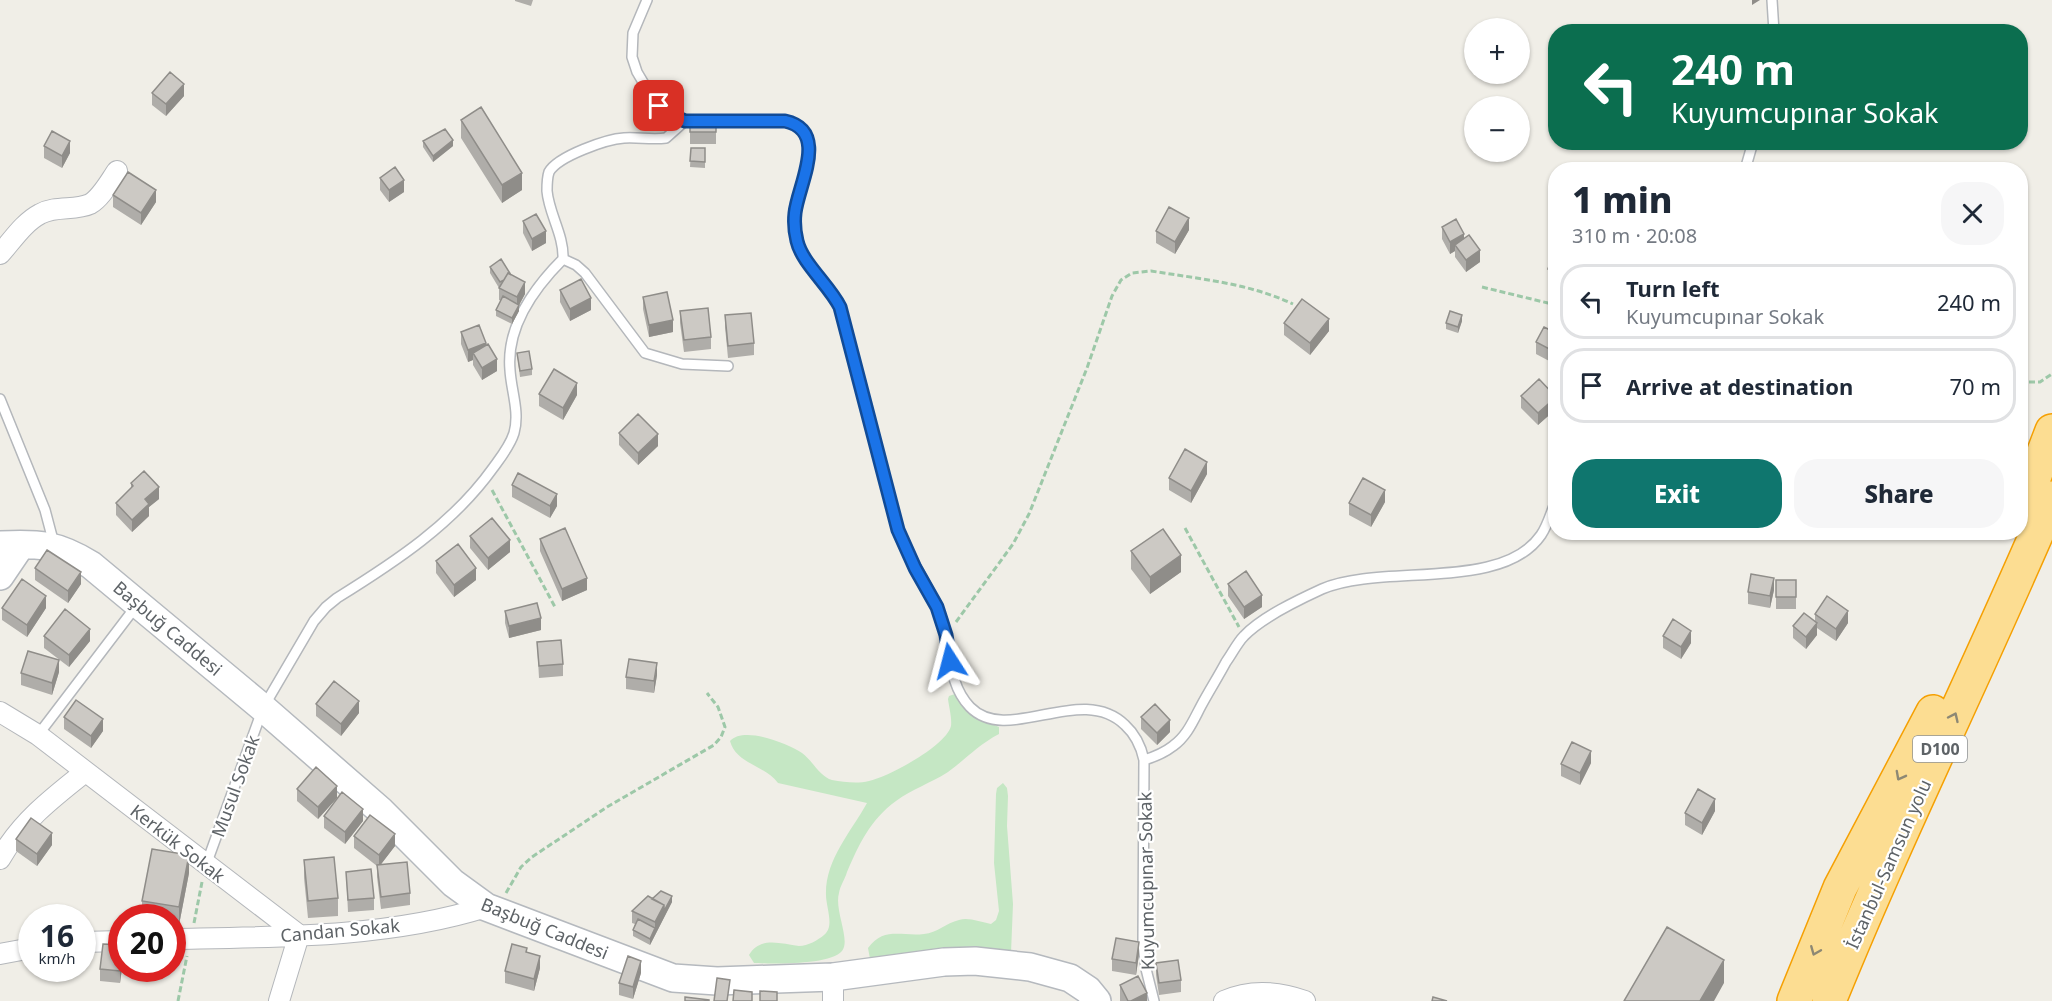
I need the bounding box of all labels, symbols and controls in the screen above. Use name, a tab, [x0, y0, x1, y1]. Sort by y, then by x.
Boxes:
map controls	[1464, 18, 1530, 162]
button: +	[1464, 18, 1530, 84]
text: 240 m	[1671, 40, 1795, 97]
icon: left	[1572, 48, 1650, 126]
pin	[633, 80, 684, 131]
icon: arrive	[642, 89, 675, 122]
text: Kuyumcupınar Sokak	[1671, 94, 1938, 131]
button: −	[1464, 96, 1530, 162]
text: 1 min	[1572, 175, 1673, 224]
button: close	[1941, 182, 2004, 245]
text: 310 m · 20:08	[1572, 222, 1697, 249]
text: Turn left	[1626, 273, 1720, 303]
icon: left	[1575, 285, 1608, 318]
text: 240 m	[1937, 287, 2001, 317]
text: Kuyumcupınar Sokak	[1626, 303, 1824, 330]
icon: arrive	[1575, 369, 1608, 402]
text: Arrive at destination	[1626, 371, 1853, 401]
text: 70 m	[1950, 371, 2001, 401]
button: Exit	[1572, 459, 1782, 528]
button: Share	[1794, 459, 2004, 528]
street label: Başbuğ Caddesi	[108, 575, 228, 681]
position arrow	[918, 629, 982, 693]
one-way arrow	[1947, 713, 1959, 724]
street label: Musul Sokak	[205, 731, 265, 840]
road number: D100	[1913, 736, 1967, 762]
one-way arrow	[1896, 769, 1907, 780]
street label: İstanbul-Samsun yolu	[1840, 775, 1936, 953]
street label: Kuyumcupınar Sokak	[1132, 791, 1160, 970]
street label: Kerkük Sokak	[126, 798, 231, 888]
street label: Başbuğ Caddesi	[478, 892, 612, 964]
speed limit sign: 20	[108, 904, 186, 982]
street label: Candan Sokak	[279, 913, 401, 947]
text: 16	[40, 915, 74, 956]
one-way arrow	[1810, 944, 1822, 955]
text: km/h	[39, 948, 75, 968]

